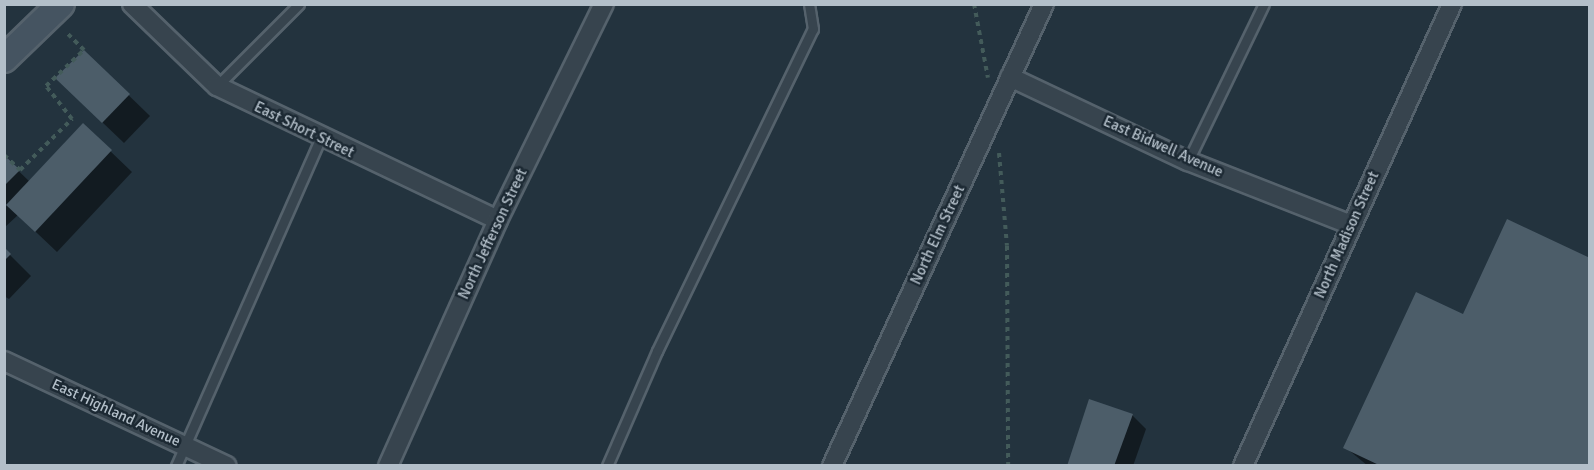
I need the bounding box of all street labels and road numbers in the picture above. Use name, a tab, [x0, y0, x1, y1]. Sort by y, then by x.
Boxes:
street label: East Short Street	[251, 98, 357, 162]
street label: East Bidwell Avenue	[1100, 113, 1226, 181]
street label: North Jefferson Street	[455, 166, 531, 302]
street label: North Madison Street	[1311, 169, 1383, 301]
street label: North Elm Street	[907, 182, 969, 288]
street label: East Highland Avenue	[49, 375, 183, 451]

